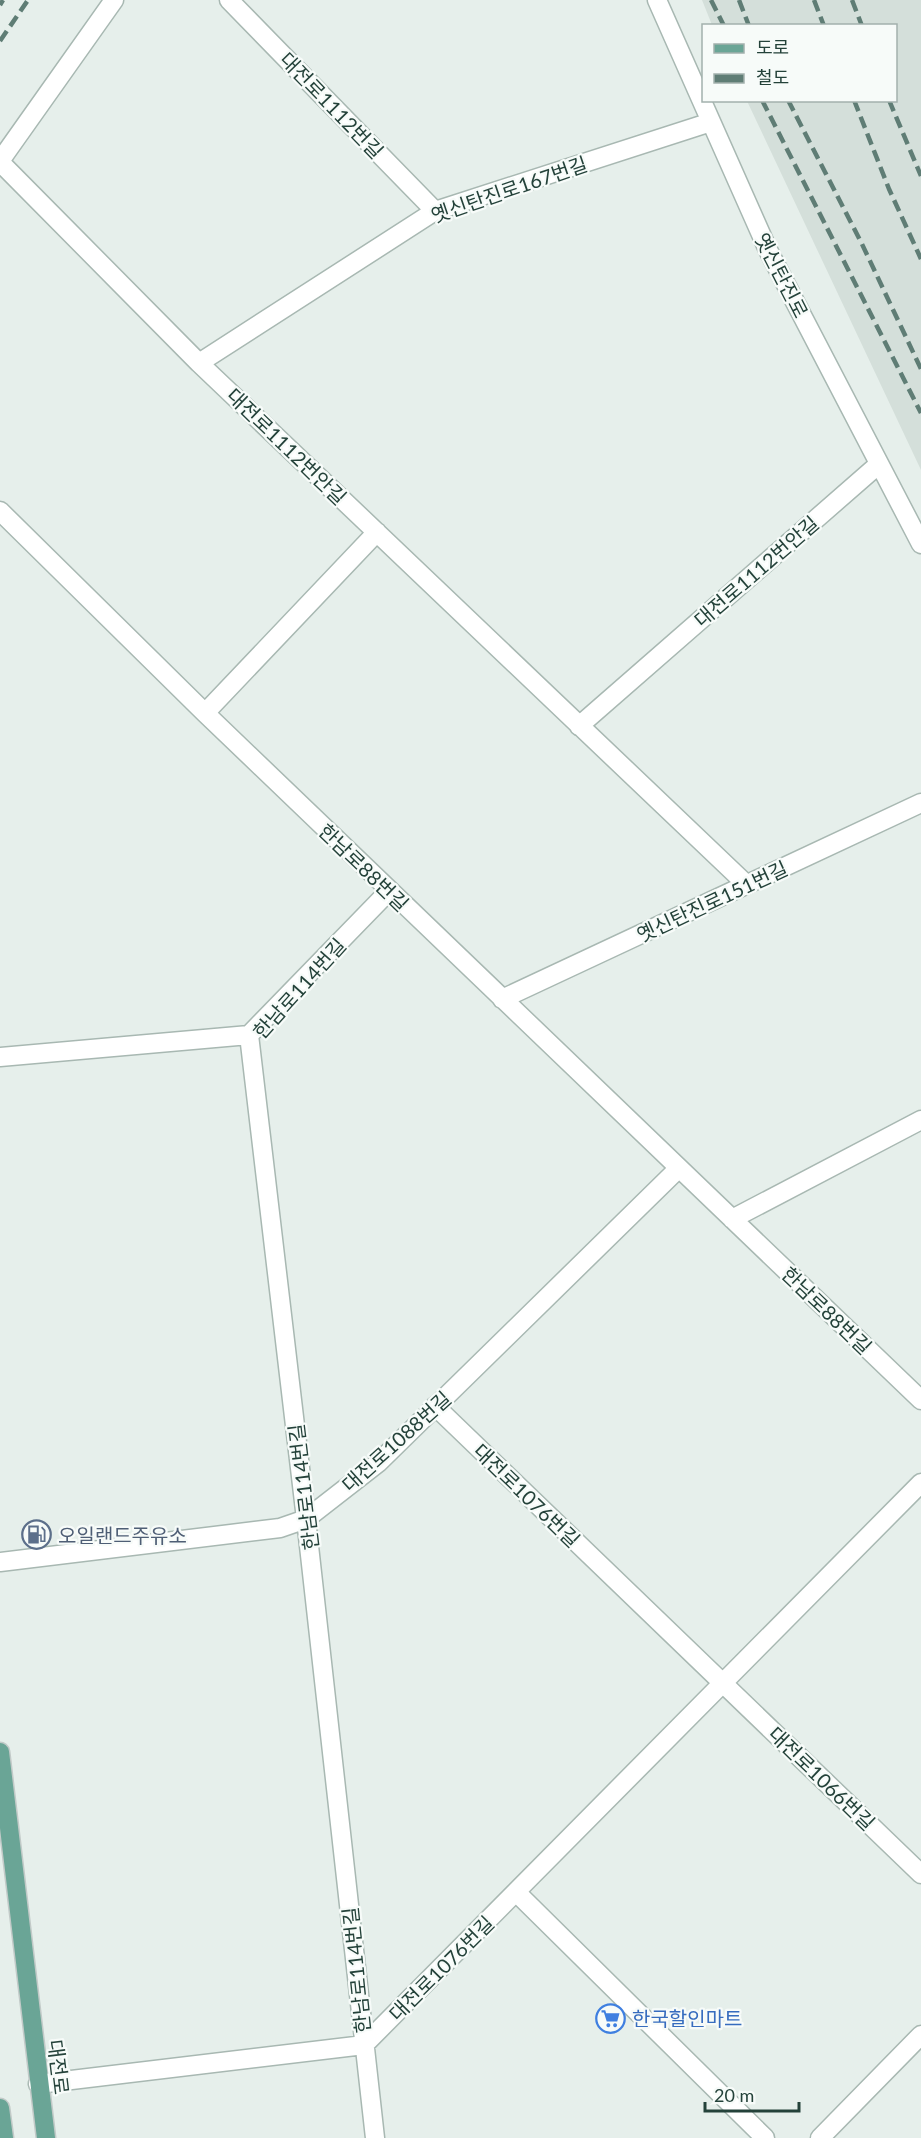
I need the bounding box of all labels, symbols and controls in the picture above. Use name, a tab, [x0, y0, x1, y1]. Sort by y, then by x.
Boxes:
legend	[702, 24, 897, 102]
text: 도로	[756, 36, 789, 58]
street label: 대전로1112번길	[275, 47, 389, 163]
text: 철도	[756, 66, 789, 88]
street label: 옛신탄진로167번길	[428, 151, 590, 227]
street label: 옛신탄진로	[750, 229, 814, 321]
street label: 대전로1112번안길	[222, 383, 352, 509]
street label: 대전로1112번안길	[689, 511, 823, 631]
street label: 한남로88번길	[314, 818, 414, 916]
street label: 옛신탄진로151번길	[633, 856, 791, 946]
street label: 한남로114번길	[248, 933, 350, 1043]
street label: 한남로88번길	[777, 1261, 877, 1359]
street label: 대전로1088번길	[337, 1386, 455, 1496]
street label: 한남로114번길	[283, 1423, 323, 1551]
street label: 대전로1076번길	[469, 1438, 585, 1552]
fuel station icon: 오일랜드주유소	[21, 1519, 53, 1551]
place label: 오일랜드주유소	[58, 1523, 187, 1547]
street label: 대전로1066번길	[764, 1721, 880, 1835]
street label: 한남로114번길	[337, 1906, 375, 2034]
street label: 대전로1076번길	[384, 1911, 498, 2025]
supermarket icon: 한국할인마트	[595, 2002, 627, 2034]
place label: 한국할인마트	[632, 2006, 742, 2030]
street label: 대전로	[44, 2038, 74, 2096]
scale bar	[705, 2075, 800, 2113]
text: 20 m	[714, 2084, 754, 2106]

